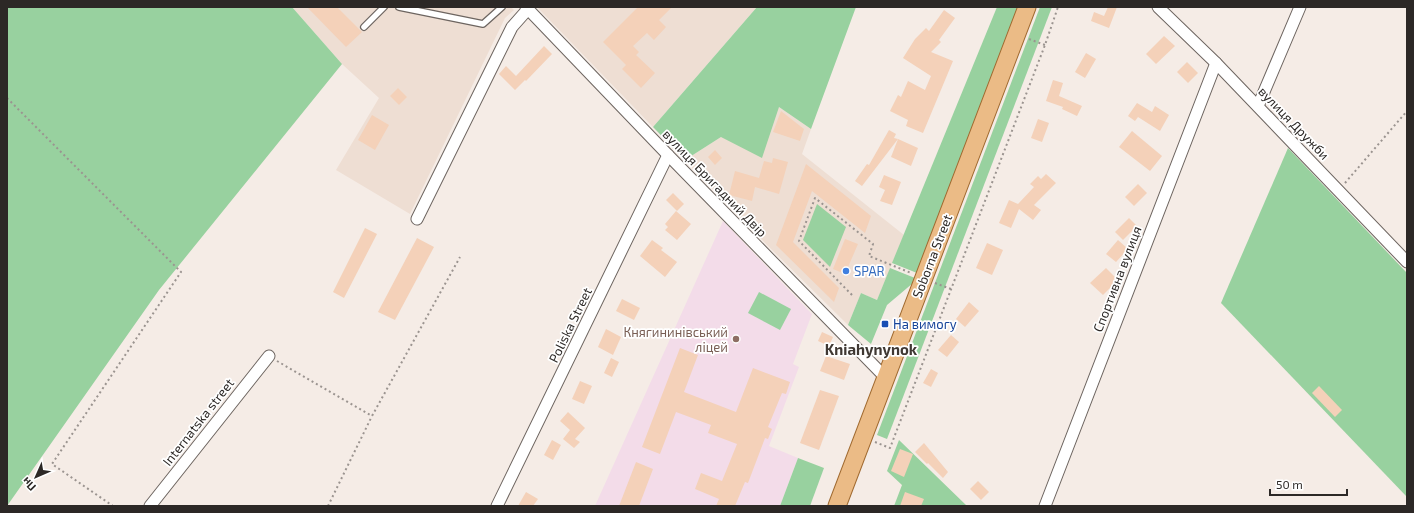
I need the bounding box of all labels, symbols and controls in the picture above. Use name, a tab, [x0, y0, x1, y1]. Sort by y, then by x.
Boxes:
street label: вулиця Дружби	[1255, 83, 1333, 163]
street label: вулиця Бригадний Двір	[660, 126, 770, 240]
street label: Soborna Street	[909, 212, 955, 300]
street label: Спортивна вулиця	[1089, 224, 1145, 334]
place label: SPAR	[854, 263, 885, 279]
marker: SPAR	[841, 266, 851, 276]
street label: Poliska Street	[545, 285, 595, 365]
place label: На вимогу	[893, 316, 957, 332]
marker: На вимогу	[880, 319, 890, 329]
place label: Княгининівський ліцей	[623, 324, 728, 355]
marker: Княгининівський ліцей	[731, 334, 741, 344]
district label: Kniahynynok	[825, 340, 918, 359]
street label: Internatska street	[159, 375, 237, 469]
north arrow	[16, 457, 56, 497]
scale bar	[1270, 471, 1347, 497]
text: Пн	[19, 475, 38, 494]
text: 50 m	[1276, 477, 1303, 491]

